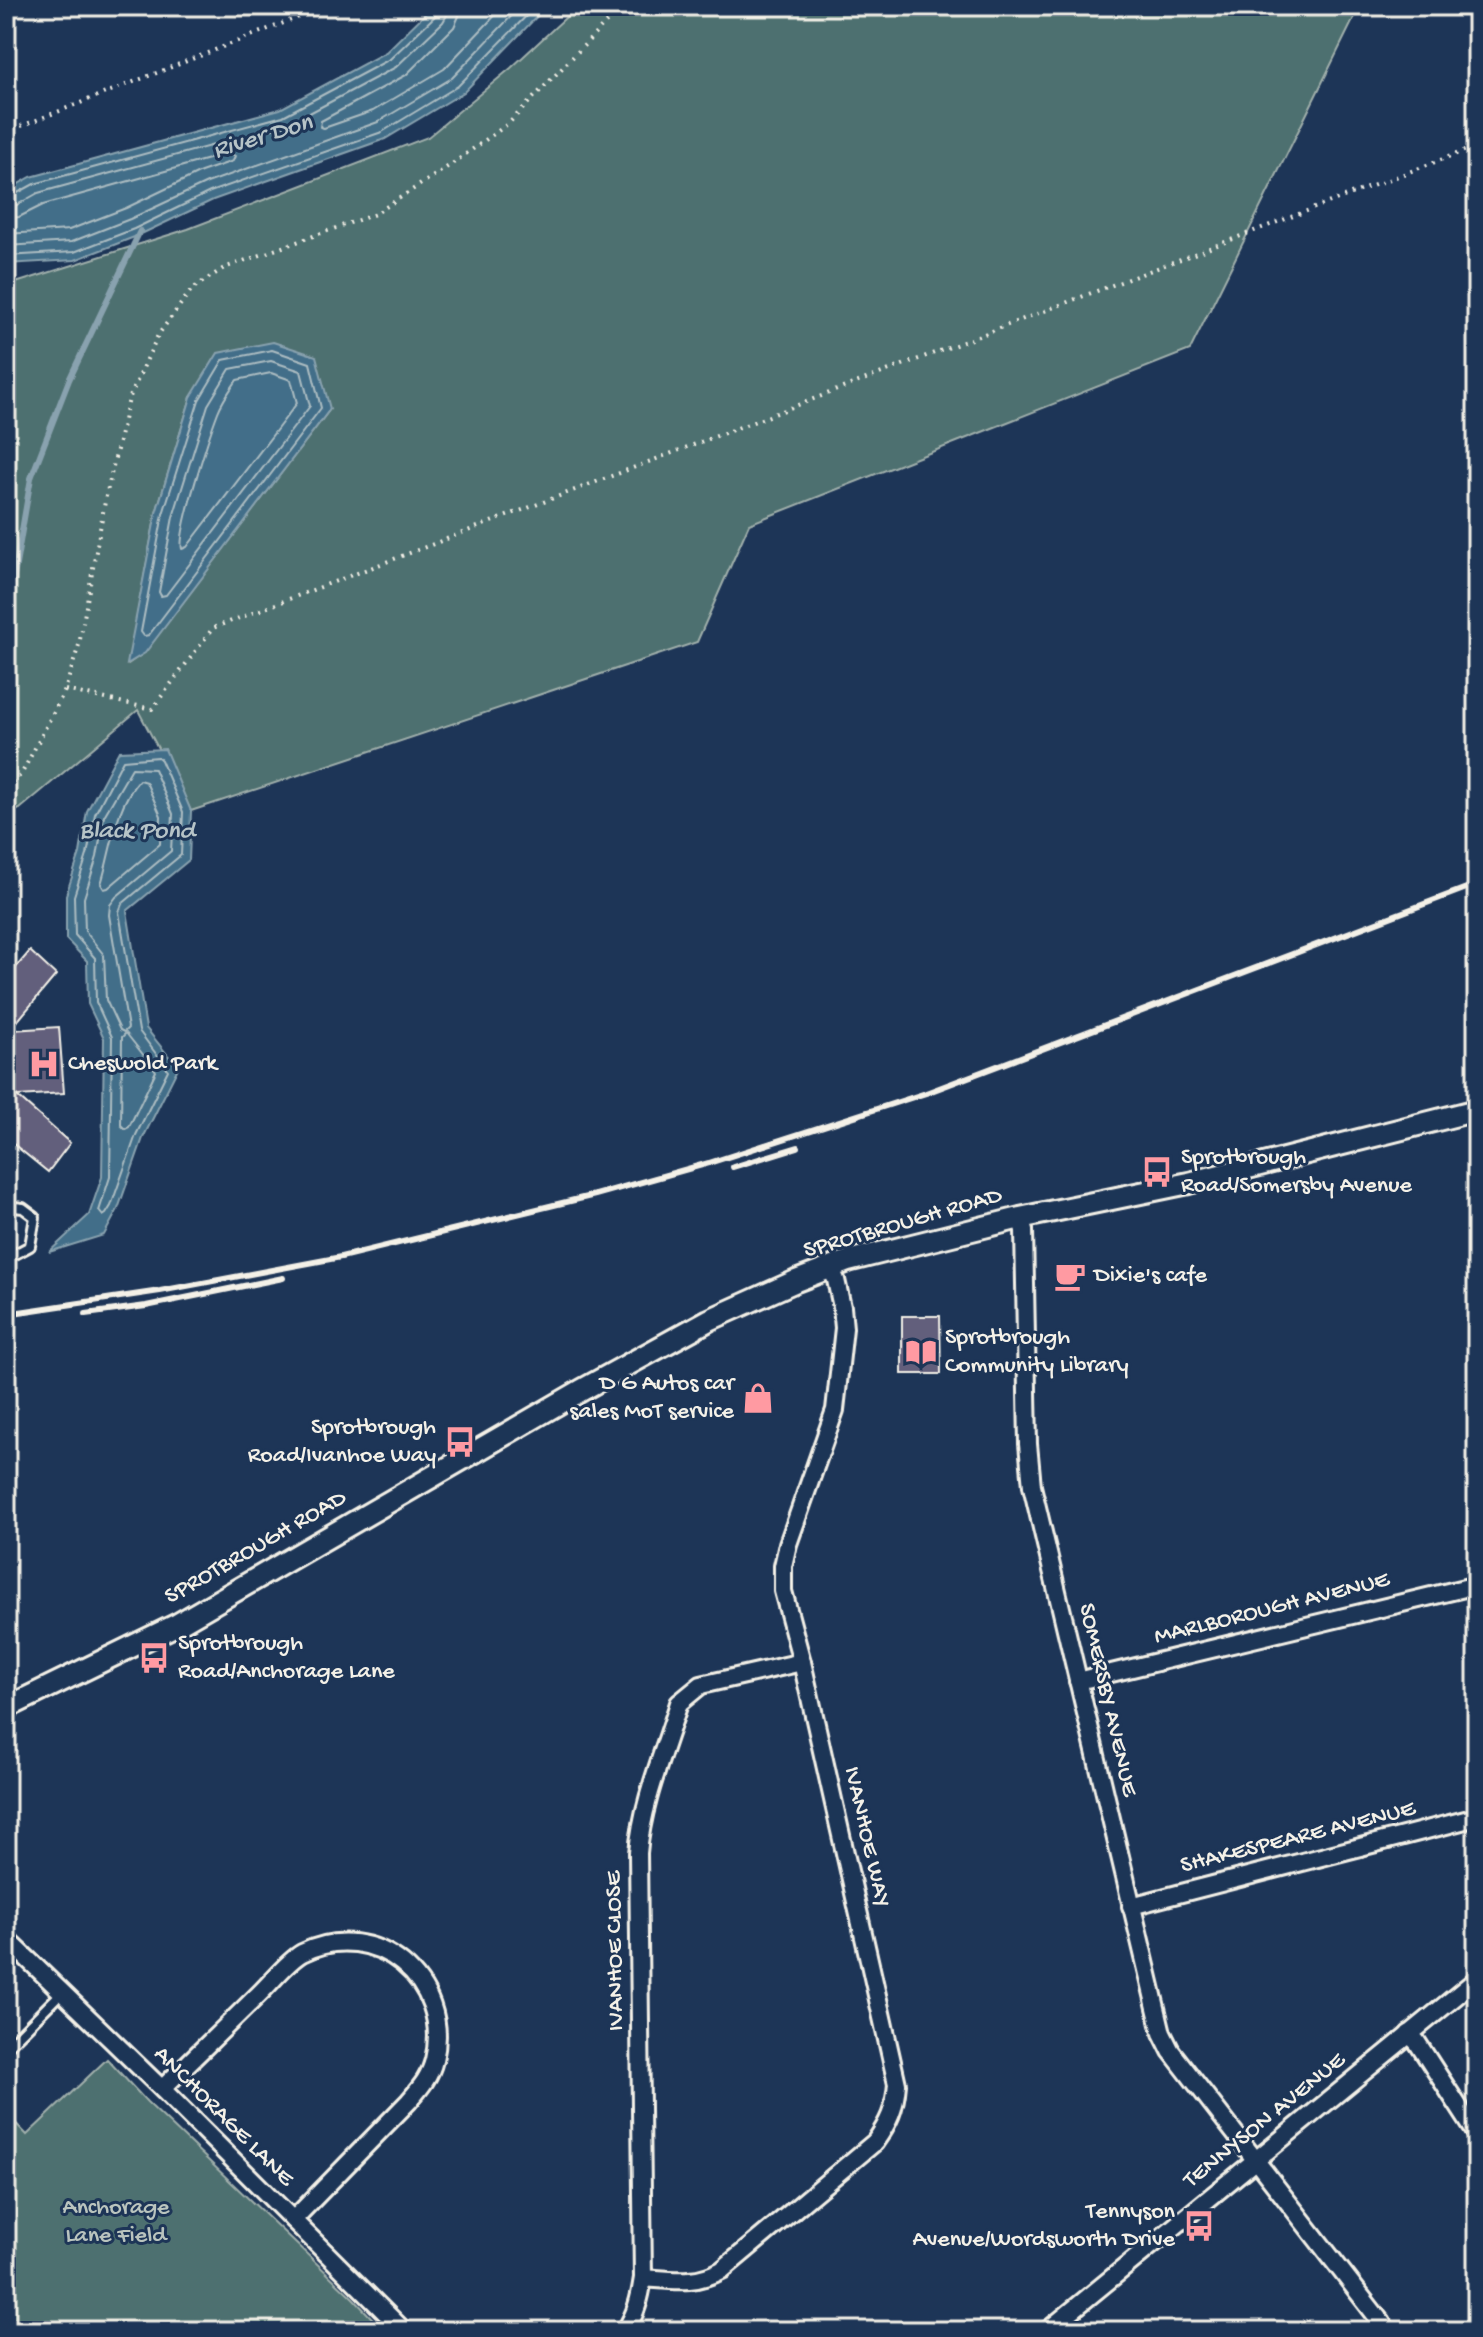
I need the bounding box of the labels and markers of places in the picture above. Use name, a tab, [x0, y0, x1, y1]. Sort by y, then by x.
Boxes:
hospital icon: Cheswold Park	[27, 1047, 61, 1081]
place label: Cheswold Park	[68, 1050, 219, 1079]
place label: Sprotbrough Road/Somersby Avenue	[1181, 1144, 1412, 1201]
bus stop icon: Sprotbrough Road/Somersby Avenue	[1140, 1155, 1174, 1189]
cafe icon: Dixie's cafe	[1053, 1259, 1087, 1293]
place label: Dixie's cafe	[1092, 1262, 1208, 1291]
place label: Sprotbrough Community Library	[945, 1324, 1129, 1381]
library icon: Sprotbrough Community Library	[904, 1335, 938, 1369]
place label: D G Autos car sales MoT service	[570, 1370, 736, 1427]
shop icon: D G Autos car sales MoT service	[741, 1381, 775, 1415]
place label: Sprotbrough Road/Ivanhoe Way	[248, 1414, 436, 1471]
bus stop icon: Sprotbrough Road/Ivanhoe Way	[443, 1425, 477, 1459]
place label: Sprotbrough Road/Anchorage Lane	[178, 1630, 395, 1687]
bus stop icon: Sprotbrough Road/Anchorage Lane	[137, 1641, 171, 1675]
place label: Tennyson Avenue/Wordsworth Drive	[913, 2198, 1176, 2255]
bus stop icon: Tennyson Avenue/Wordsworth Drive	[1182, 2209, 1216, 2243]

